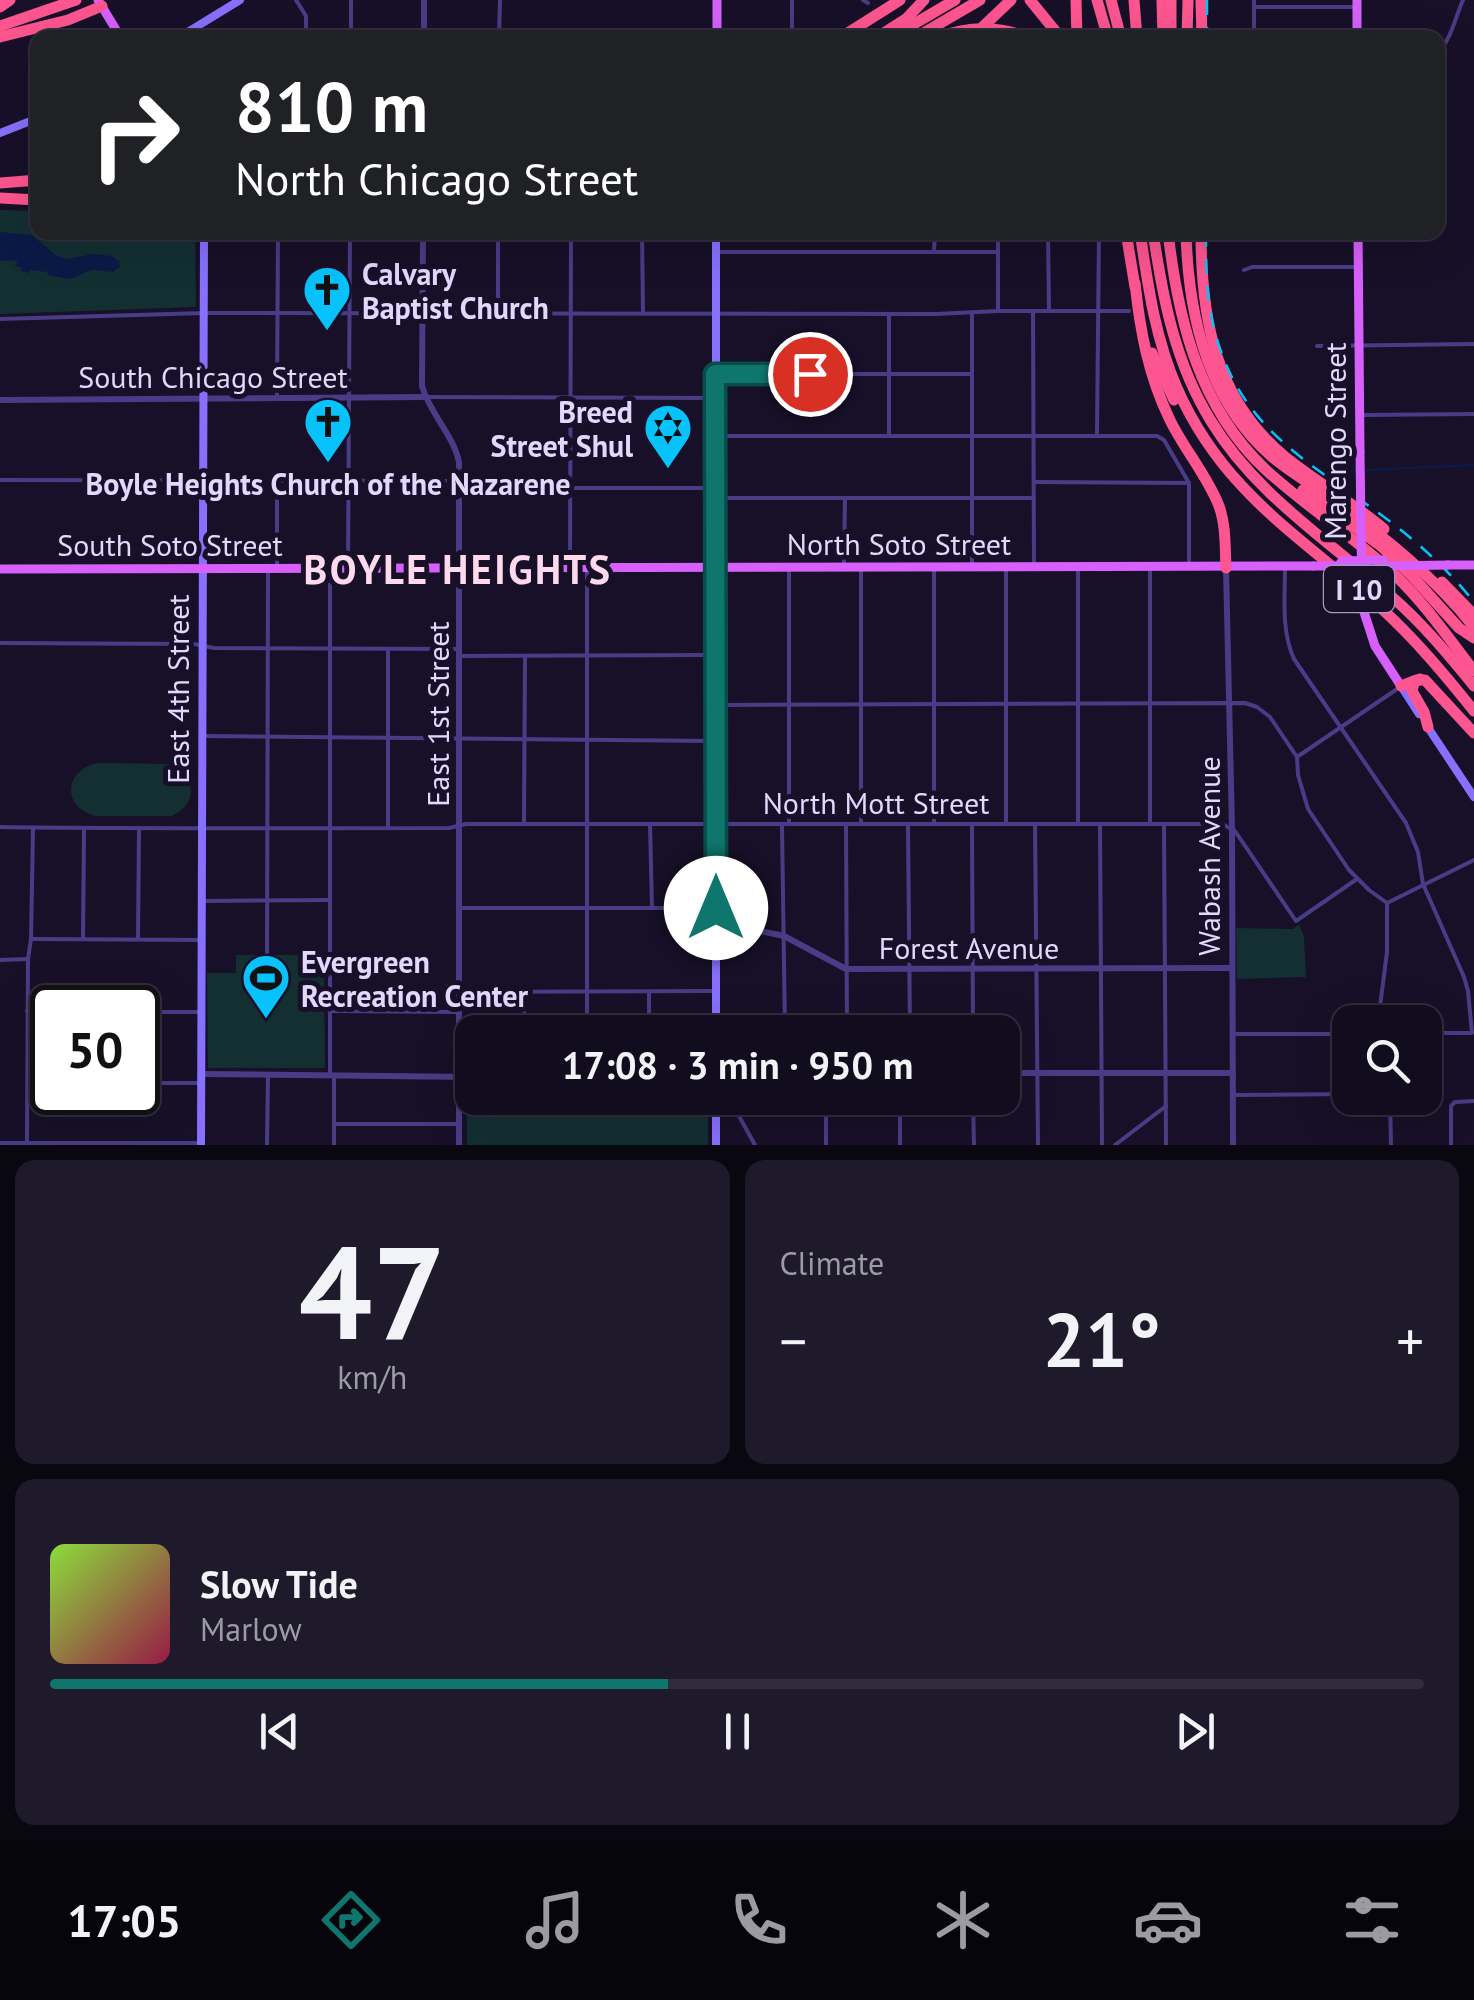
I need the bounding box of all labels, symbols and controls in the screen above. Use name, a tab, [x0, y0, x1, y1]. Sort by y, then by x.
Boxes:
text: 810 m	[235, 61, 428, 151]
icon: right	[70, 70, 200, 200]
text: North Chicago Street	[235, 149, 638, 207]
place label: Calvary Baptist Church	[362, 254, 549, 327]
church icon: Calvary Baptist Church	[301, 264, 353, 332]
pin	[768, 332, 853, 417]
street label: Marengo Street	[1315, 342, 1354, 540]
icon: arrive	[783, 347, 838, 402]
street label: South Chicago Street	[78, 357, 348, 396]
place label: Breed Street Shul	[491, 392, 633, 465]
church icon: Boyle Heights Church of the Nazarene	[302, 396, 354, 464]
synagogue icon: Breed Street Shul	[642, 402, 694, 470]
place label: Boyle Heights Church of the Nazarene	[86, 464, 570, 503]
street label: North Soto Street	[787, 524, 1011, 563]
street label: South Soto Street	[57, 525, 283, 564]
district label: BOYLE HEIGHTS	[304, 543, 612, 595]
road number: I 10	[1324, 566, 1394, 612]
street label: East 4th Street	[158, 594, 197, 784]
street label: East 1st Street	[418, 621, 457, 807]
street label: Wabash Avenue	[1189, 756, 1228, 956]
street label: North Mott Street	[763, 783, 989, 822]
position arrow	[664, 856, 768, 960]
street label: Forest Avenue	[879, 928, 1059, 967]
place label: Evergreen Recreation Center	[301, 942, 528, 1015]
sports icon: Evergreen Recreation Center	[240, 952, 292, 1020]
speed limit sign: 50	[30, 985, 160, 1115]
map controls	[1332, 1005, 1442, 1115]
button: search	[1332, 1005, 1442, 1115]
text: 17:08 · 3 min · 950 m	[562, 1040, 913, 1089]
text: 47	[299, 1207, 446, 1375]
text: Climate	[780, 1242, 884, 1284]
text: 21°	[1043, 1291, 1161, 1388]
text: −	[780, 1305, 807, 1376]
text: +	[1396, 1305, 1424, 1376]
text: km/h	[337, 1356, 407, 1398]
text: Slow Tide	[200, 1559, 358, 1608]
text: Marlow	[200, 1608, 302, 1650]
icon: previous	[252, 1704, 307, 1759]
icon: pause	[710, 1704, 765, 1759]
icon: next	[1168, 1704, 1223, 1759]
icon: directions	[316, 1885, 386, 1955]
icon: music	[520, 1885, 590, 1955]
icon: phone	[724, 1885, 794, 1955]
icon: climate	[928, 1885, 998, 1955]
icon: car	[1133, 1885, 1203, 1955]
icon: filters	[1337, 1885, 1407, 1955]
text: 17:05	[67, 1891, 181, 1949]

